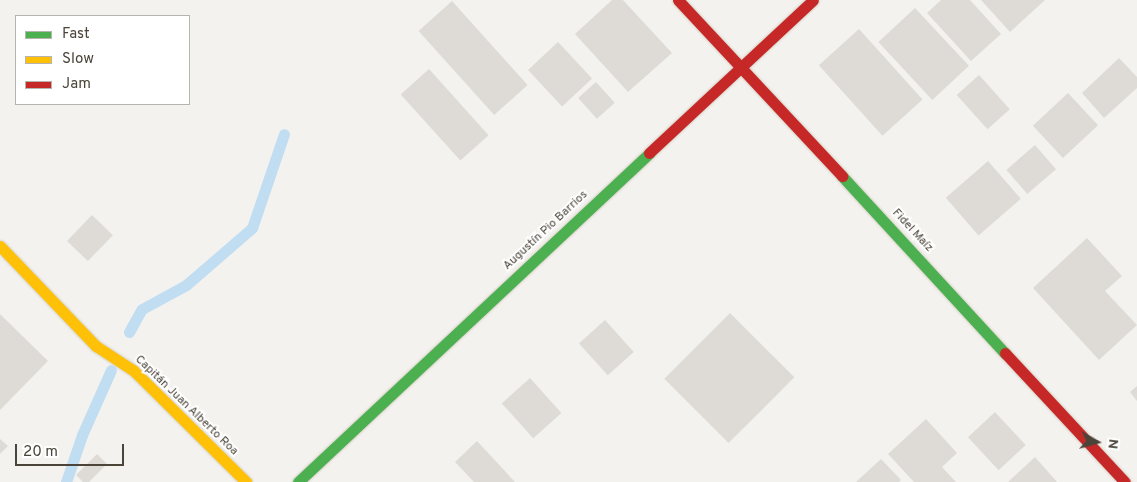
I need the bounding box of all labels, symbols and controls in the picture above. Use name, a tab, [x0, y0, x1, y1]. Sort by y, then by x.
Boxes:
legend	[15, 15, 190, 105]
text: Fast	[62, 25, 90, 44]
text: Slow	[62, 50, 94, 69]
text: Jam	[62, 75, 91, 94]
street label: Augustín Pio Barrios	[501, 188, 591, 274]
street label: Fidel Maíz	[888, 206, 936, 256]
street label: Capitán Juan Alberto Roa	[131, 353, 241, 459]
north arrow	[1072, 417, 1122, 467]
scale bar	[18, 434, 126, 466]
text: N	[1103, 438, 1121, 450]
text: 20 m	[23, 443, 58, 462]

